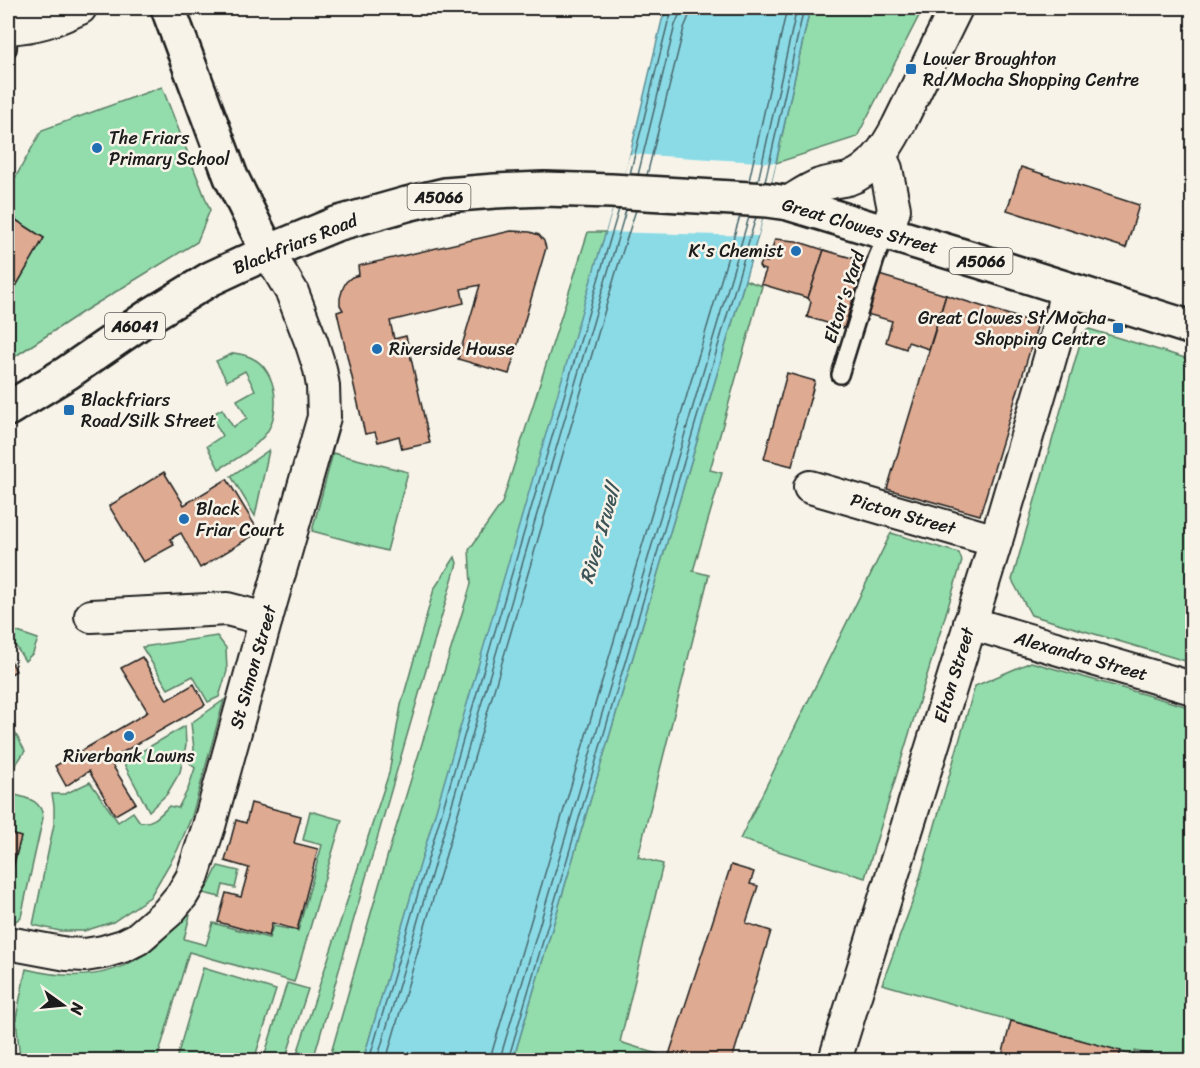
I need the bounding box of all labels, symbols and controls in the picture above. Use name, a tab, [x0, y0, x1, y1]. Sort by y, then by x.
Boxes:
place label: Lower Broughton Rd/Mocha Shopping Centre	[923, 43, 1139, 96]
marker: Lower Broughton Rd/Mocha Shopping Centre	[904, 62, 918, 76]
place label: The Friars Primary School	[109, 122, 231, 175]
marker: The Friars Primary School	[90, 141, 104, 155]
road number: A5066	[408, 184, 470, 210]
street label: Great Clowes Street	[778, 188, 942, 264]
street label: Blackfriars Road	[228, 204, 364, 284]
place label: K's Chemist	[688, 235, 784, 267]
marker: K's Chemist	[789, 244, 803, 258]
street label: Elton's Yard	[814, 245, 874, 347]
road number: A5066	[950, 248, 1012, 274]
place label: Great Clowes St/Mocha Shopping Centre	[918, 302, 1107, 355]
road number: A6041	[105, 313, 165, 339]
marker: Great Clowes St/Mocha Shopping Centre	[1111, 321, 1125, 335]
place label: Riverside House	[389, 333, 515, 365]
marker: Riverside House	[370, 342, 384, 356]
place label: Blackfriars Road/Silk Street	[81, 384, 217, 437]
marker: Blackfriars Road/Silk Street	[62, 403, 76, 417]
water label: River Irwell	[569, 476, 632, 588]
street label: Picton Street	[847, 484, 960, 544]
place label: Black Friar Court	[196, 493, 284, 546]
marker: Black Friar Court	[177, 512, 191, 526]
street label: St Simon Street	[220, 601, 286, 733]
street label: Alexandra Street	[1010, 621, 1151, 690]
street label: Elton Street	[924, 623, 984, 727]
marker: Riverbank Lawns	[122, 729, 136, 743]
place label: Riverbank Lawns	[63, 740, 195, 772]
north arrow	[33, 975, 93, 1035]
text: N	[61, 999, 93, 1019]

